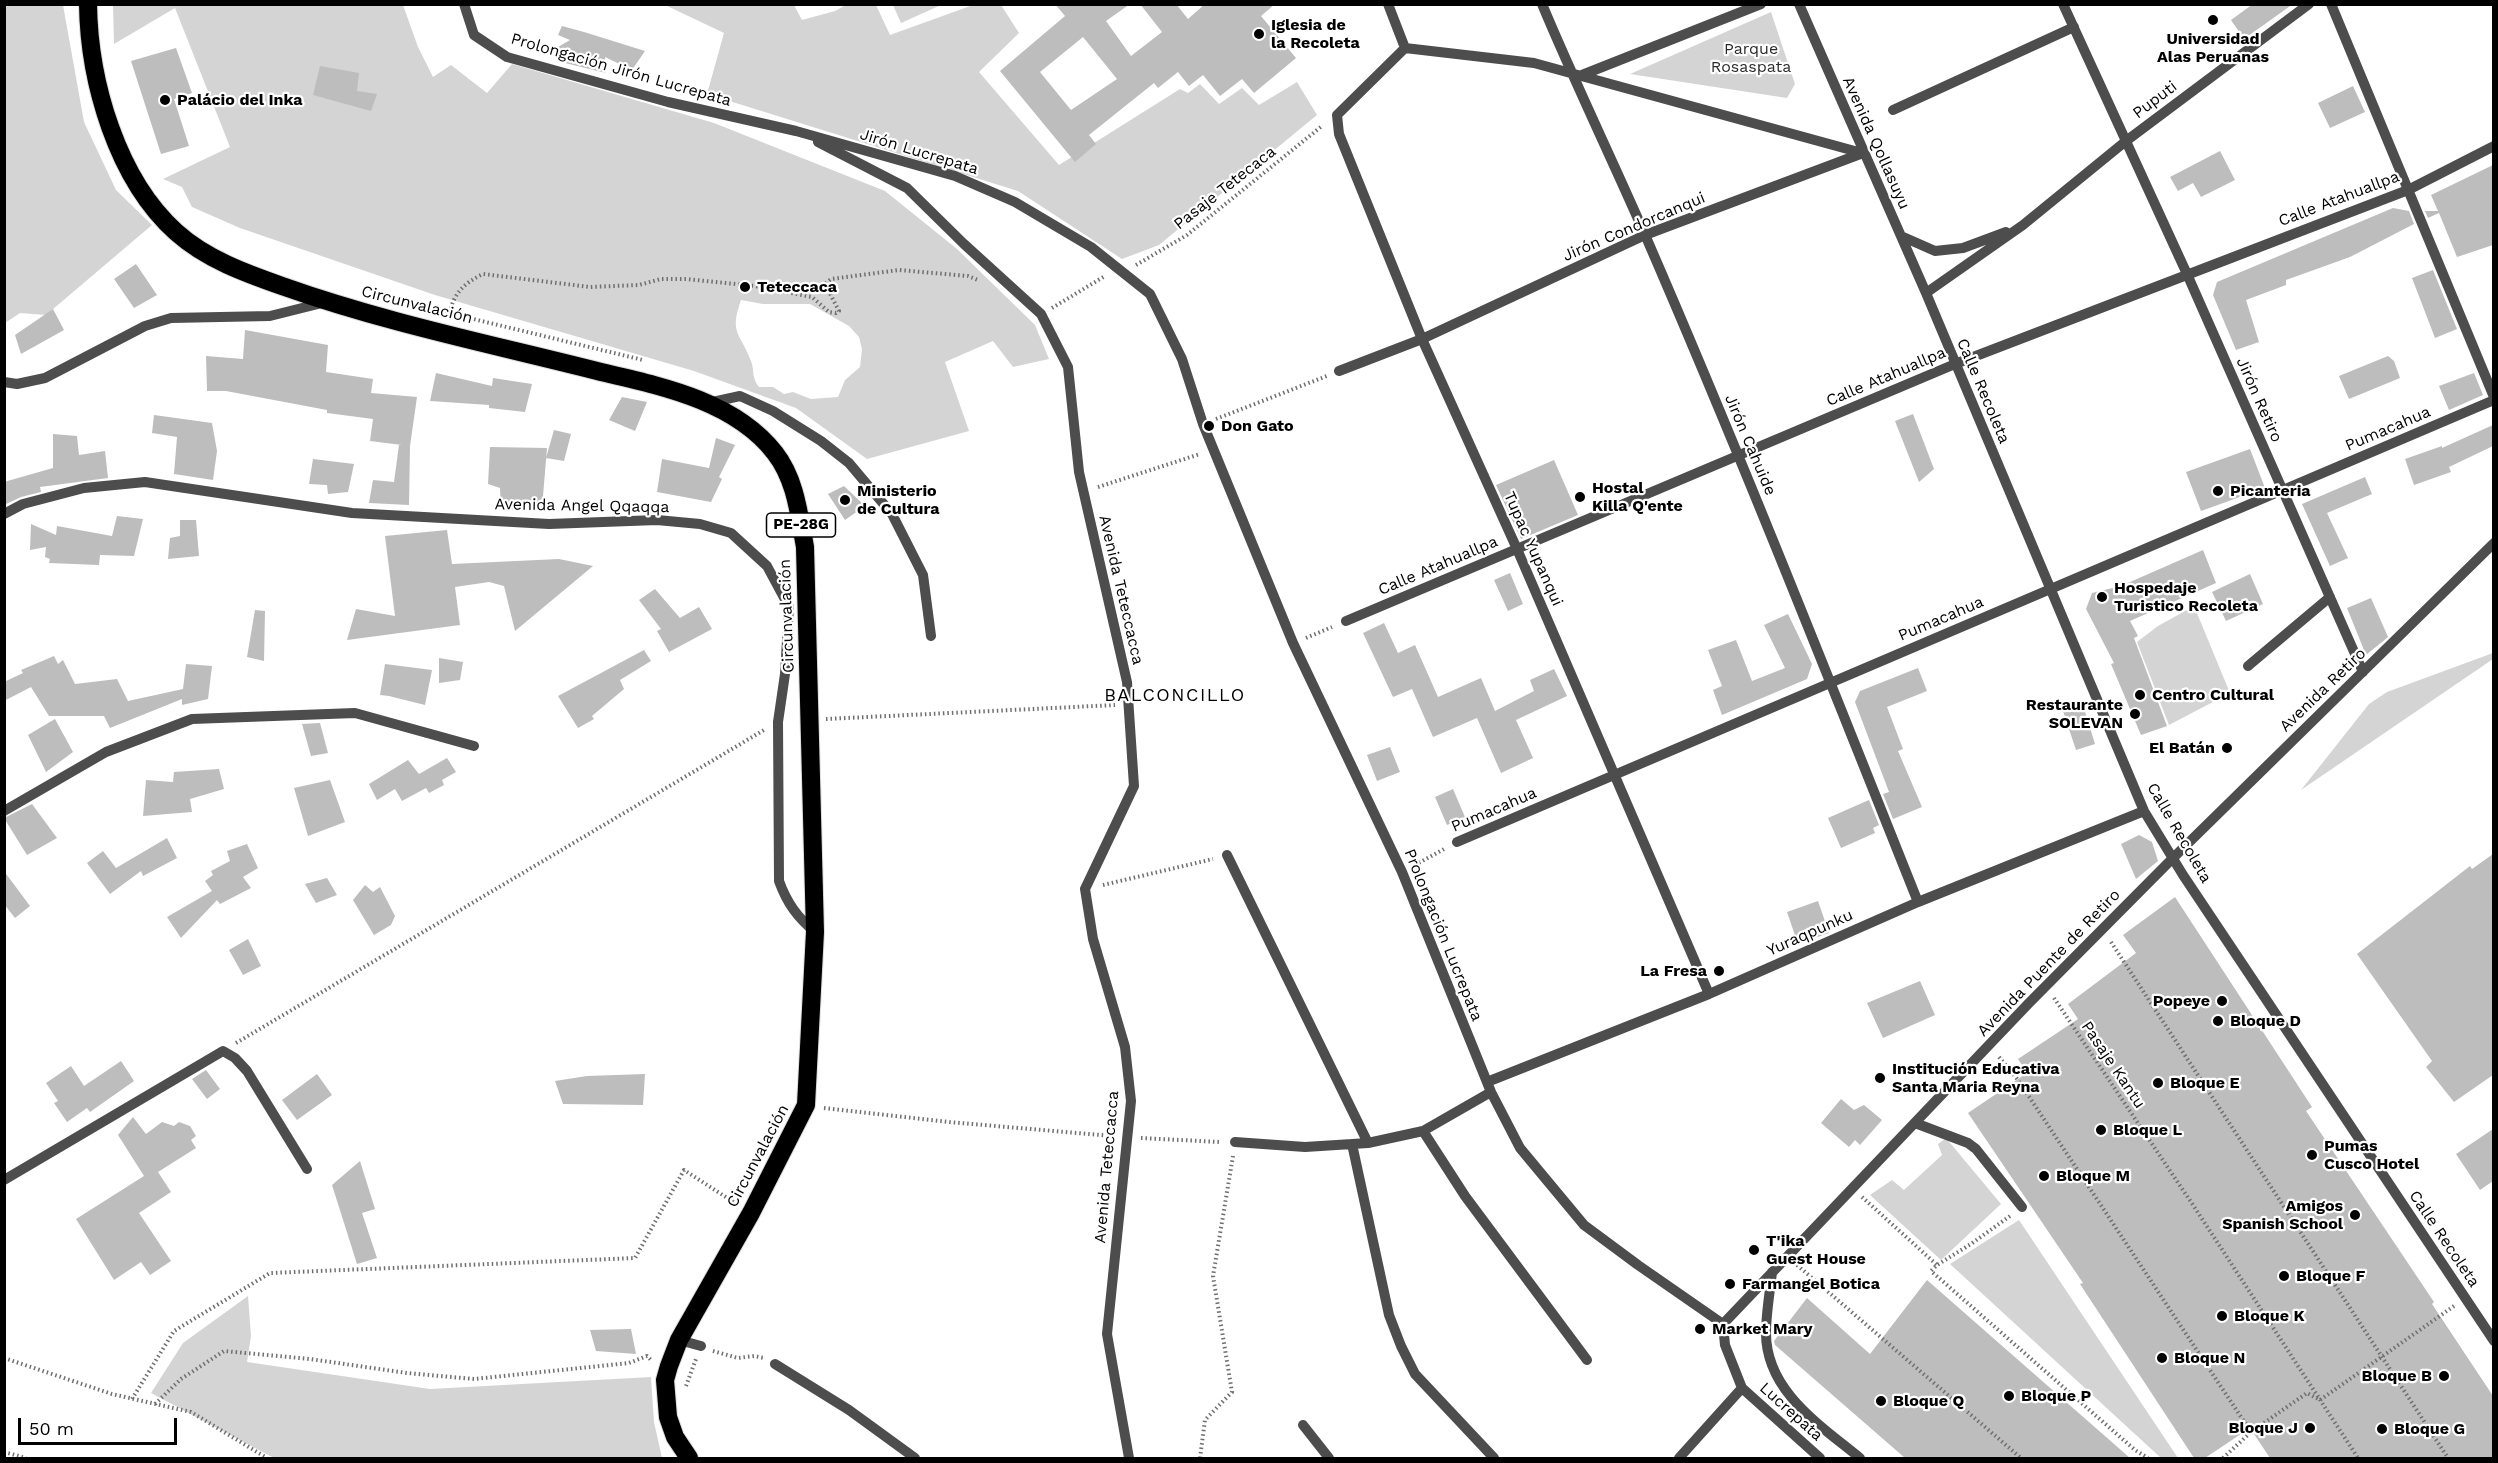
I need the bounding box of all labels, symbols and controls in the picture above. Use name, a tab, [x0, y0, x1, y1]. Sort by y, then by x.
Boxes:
marker: Universidad Alas Peruanas	[2206, 13, 2220, 27]
place label: Iglesia de la Recoleta	[1271, 15, 1360, 53]
marker: Iglesia de la Recoleta	[1252, 27, 1266, 41]
street label: Prolongación Jirón Lucrepata	[509, 29, 733, 111]
place label: Universidad Alas Peruanas	[2157, 29, 2269, 67]
park label: Parque Rosaspata	[1711, 39, 1791, 77]
street label: Avenida Qollasuyu	[1838, 74, 1914, 212]
street label: Puputi	[2129, 77, 2181, 123]
place label: Palácio del Inka	[177, 90, 303, 110]
marker: Palácio del Inka	[158, 93, 172, 107]
street label: Jirón Lucrepata	[858, 125, 980, 179]
street label: Pasaje Tetecaca	[1170, 142, 1280, 234]
street label: Calle Atahuallpa	[2276, 167, 2402, 231]
street label: Jirón Condorcanqui	[1560, 188, 1708, 266]
place label: Teteccaca	[757, 277, 837, 297]
marker: Teteccaca	[738, 280, 752, 294]
street label: Circunvalación	[359, 282, 475, 328]
street label: Calle Recoleta	[1952, 336, 2014, 446]
street label: Calle Atahuallpa	[1823, 343, 1949, 411]
street label: Jirón Retiro	[2232, 355, 2286, 445]
street label: Jirón Cahuide	[1720, 392, 1780, 498]
street label: Pumacahua	[2342, 402, 2434, 456]
place label: Don Gato	[1221, 416, 1294, 436]
marker: Don Gato	[1202, 419, 1216, 433]
place label: Hostal Killa Q'ente	[1592, 478, 1683, 516]
place label: Ministerio de Cultura	[857, 481, 940, 519]
place label: Picanteria	[2230, 481, 2311, 501]
marker: Picanteria	[2211, 484, 2225, 498]
street label: Tupac Yupanqui	[1499, 489, 1567, 609]
marker: Hostal Killa Q'ente	[1573, 490, 1587, 504]
marker: Ministerio de Cultura	[838, 493, 852, 507]
street label: Avenida Angel Qqaqqa	[494, 495, 670, 517]
road number: PE-28G	[766, 513, 836, 537]
street label: Avenida Teteccacca	[1094, 513, 1148, 667]
street label: Calle Atahuallpa	[1375, 532, 1501, 600]
street label: Circunvalación	[775, 559, 799, 673]
place label: Hospedaje Turistico Recoleta	[2114, 578, 2258, 616]
marker: Hospedaje Turistico Recoleta	[2095, 590, 2109, 604]
street label: Pumacahua	[1895, 592, 1987, 646]
street label: Avenida Retiro	[2276, 644, 2370, 736]
district label: BALCONCILLO	[1104, 685, 1246, 707]
place label: Centro Cultural	[2152, 685, 2274, 705]
marker: Centro Cultural	[2133, 688, 2147, 702]
place label: Restaurante SOLEVAN	[2026, 695, 2123, 733]
marker: Restaurante SOLEVAN	[2128, 707, 2142, 721]
place label: El Batán	[2149, 738, 2215, 758]
marker: El Batán	[2220, 741, 2234, 755]
street label: Calle Recoleta	[2143, 780, 2215, 886]
street label: Pumacahua	[1448, 783, 1540, 837]
street label: Prolongación Lucrepata	[1400, 846, 1486, 1024]
street label: Avenida Puente de Retiro	[1974, 885, 2124, 1041]
street label: Yuraqpunku	[1764, 905, 1856, 961]
place label: La Fresa	[1640, 961, 1707, 981]
marker: La Fresa	[1712, 964, 1726, 978]
place label: Popeye	[2153, 991, 2210, 1011]
marker: Popeye	[2215, 994, 2229, 1008]
place label: Bloque D	[2230, 1011, 2301, 1031]
marker: Bloque D	[2211, 1014, 2225, 1028]
street label: Pasaje Kantu	[2077, 1018, 2149, 1112]
place label: Institución Educativa Santa Maria Reyna	[1892, 1059, 2060, 1097]
marker: Institución Educativa Santa Maria Reyna	[1873, 1071, 1887, 1085]
place label: Bloque E	[2170, 1073, 2240, 1093]
marker: Bloque E	[2151, 1076, 2165, 1090]
street label: Avenida Teteccacca	[1091, 1090, 1123, 1244]
street label: Circunvalación	[723, 1101, 793, 1211]
place label: Bloque L	[2113, 1120, 2182, 1140]
marker: Bloque L	[2094, 1123, 2108, 1137]
place label: Pumas Cusco Hotel	[2324, 1136, 2419, 1174]
marker: Pumas Cusco Hotel	[2305, 1148, 2319, 1162]
place label: Bloque M	[2056, 1166, 2130, 1186]
marker: Bloque M	[2037, 1169, 2051, 1183]
street label: Calle Recoleta	[2405, 1187, 2483, 1291]
place label: Amigos Spanish School	[2222, 1196, 2343, 1234]
marker: Amigos Spanish School	[2348, 1208, 2362, 1222]
place label: T'ika Guest House	[1766, 1231, 1866, 1269]
marker: T'ika Guest House	[1747, 1243, 1761, 1257]
place label: Bloque F	[2296, 1266, 2365, 1286]
marker: Bloque F	[2277, 1269, 2291, 1283]
place label: Farmangel Botica	[1742, 1274, 1880, 1294]
marker: Farmangel Botica	[1723, 1277, 1737, 1291]
place label: Bloque K	[2234, 1306, 2305, 1326]
marker: Bloque K	[2215, 1309, 2229, 1323]
place label: Market Mary	[1712, 1319, 1813, 1339]
marker: Market Mary	[1693, 1322, 1707, 1336]
place label: Bloque N	[2174, 1348, 2245, 1368]
marker: Bloque N	[2155, 1351, 2169, 1365]
place label: Bloque B	[2362, 1366, 2432, 1386]
marker: Bloque B	[2437, 1369, 2451, 1383]
street label: Lucrepata	[1755, 1379, 1827, 1445]
place label: Bloque P	[2021, 1386, 2091, 1406]
marker: Bloque P	[2002, 1389, 2016, 1403]
place label: Bloque Q	[1893, 1391, 1964, 1411]
marker: Bloque Q	[1874, 1394, 1888, 1408]
scale bar	[21, 1406, 180, 1444]
text: 50 m	[29, 1418, 74, 1439]
place label: Bloque J	[2229, 1418, 2298, 1438]
place label: Bloque G	[2394, 1419, 2465, 1439]
marker: Bloque J	[2303, 1421, 2317, 1435]
marker: Bloque G	[2375, 1422, 2389, 1436]

